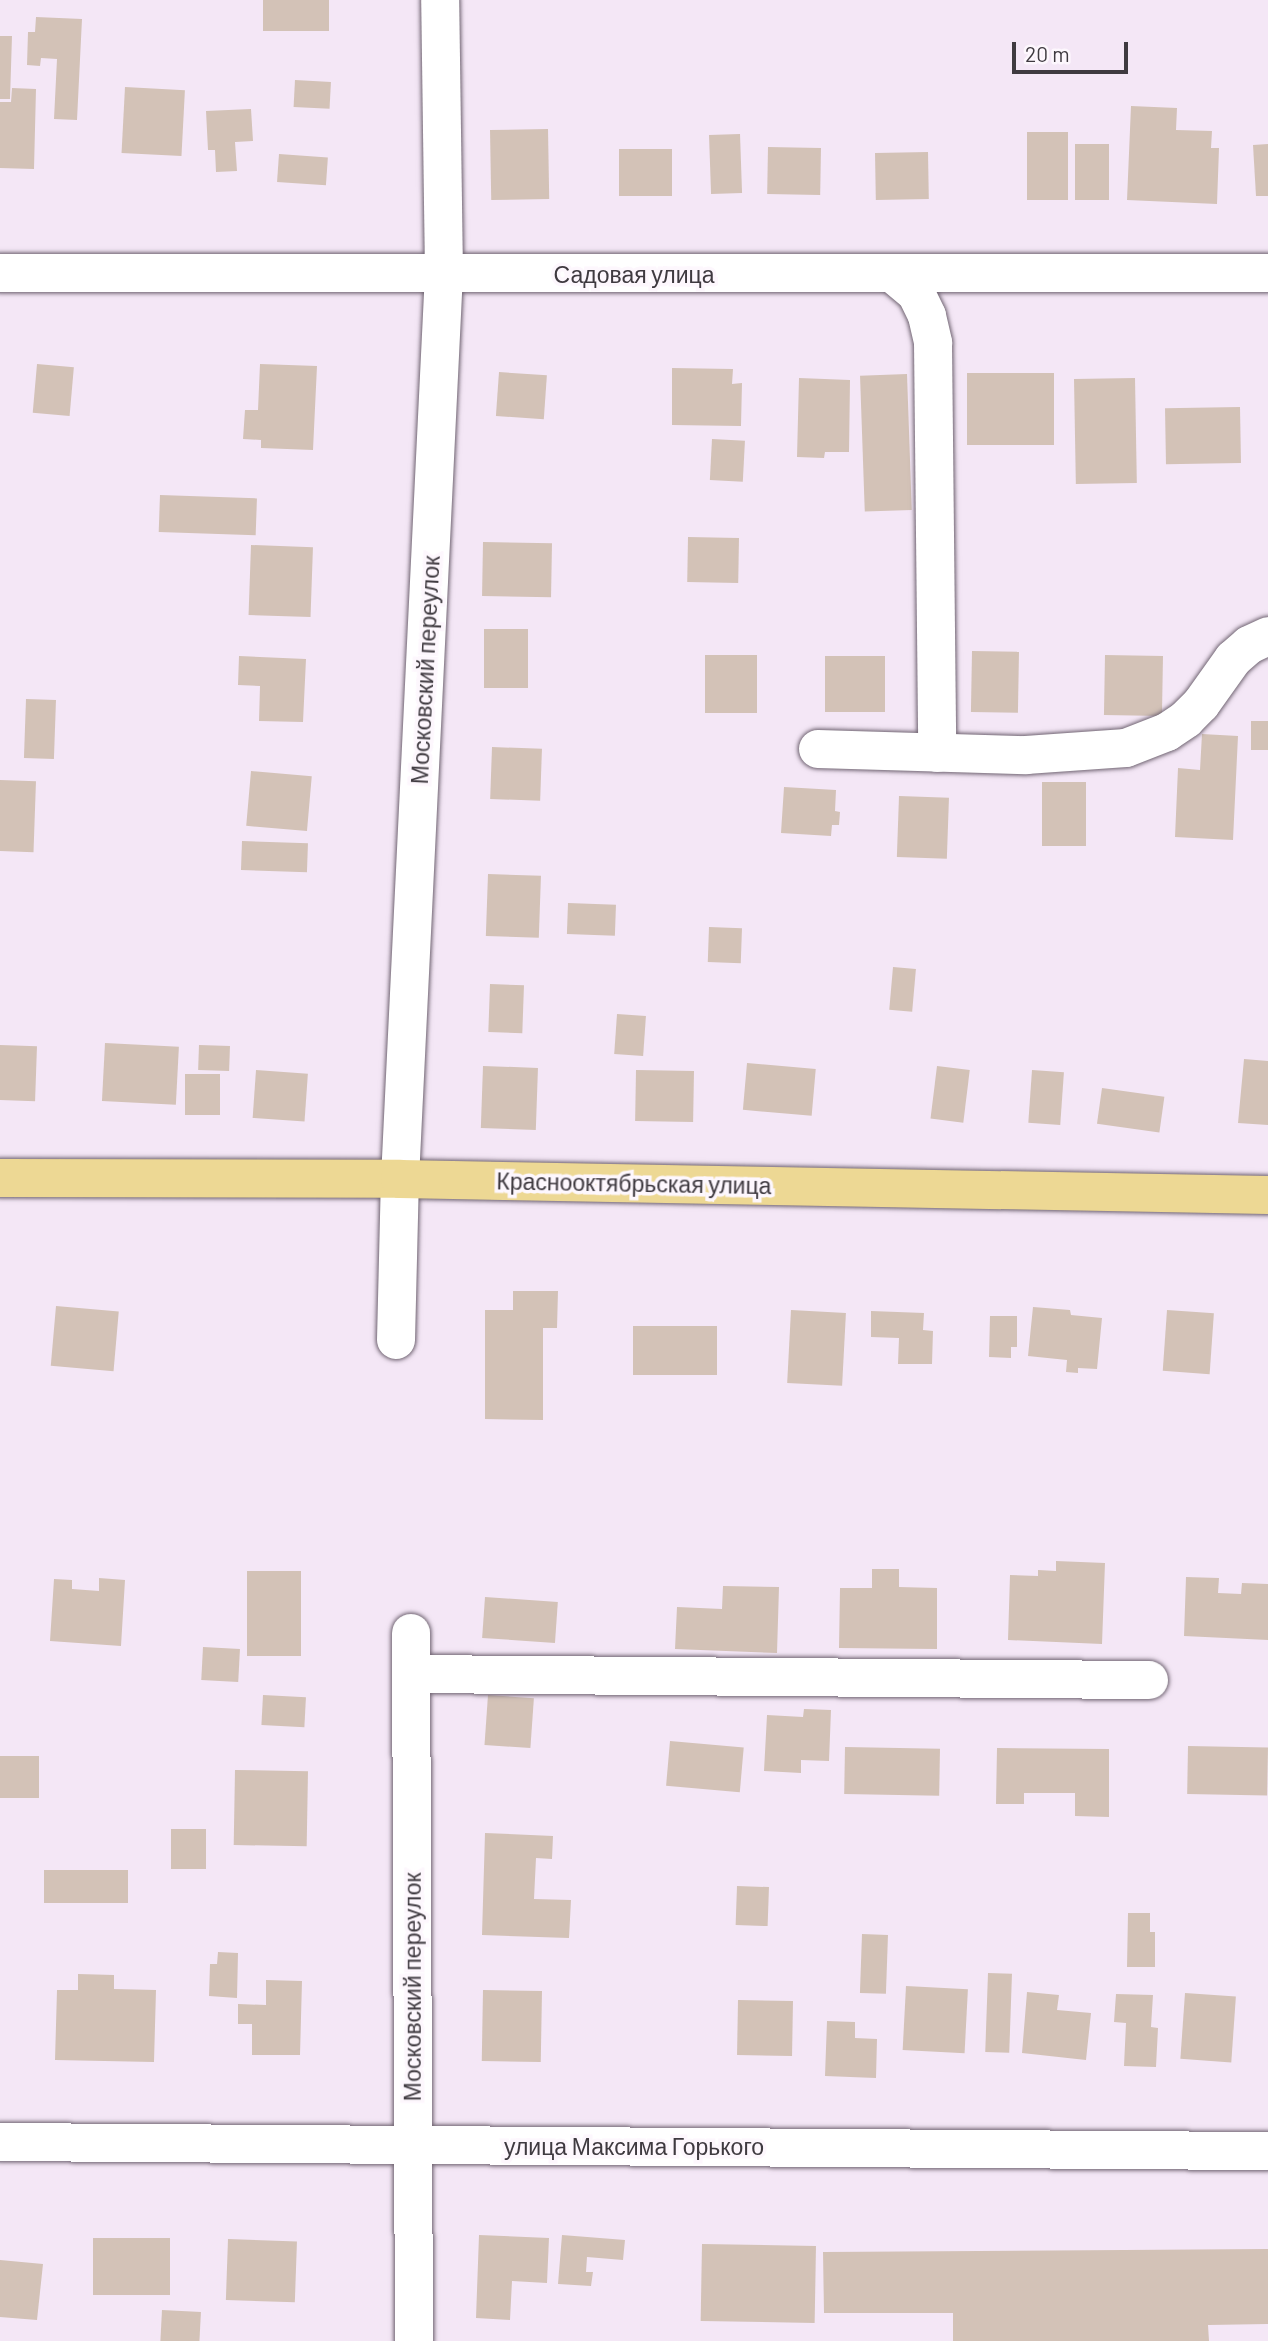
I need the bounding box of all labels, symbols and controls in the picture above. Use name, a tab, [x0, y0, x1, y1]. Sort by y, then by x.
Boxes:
scale bar	[1016, 28, 1132, 72]
text: 20 m	[1025, 41, 1070, 66]
street label: Садовая улица	[554, 260, 714, 288]
street label: Московский переулок	[405, 555, 445, 785]
street label: Краснооктябрьская улица	[496, 1167, 772, 1199]
street label: Московский переулок	[398, 1873, 426, 2101]
street label: улица Максима Горького	[504, 2132, 764, 2160]

